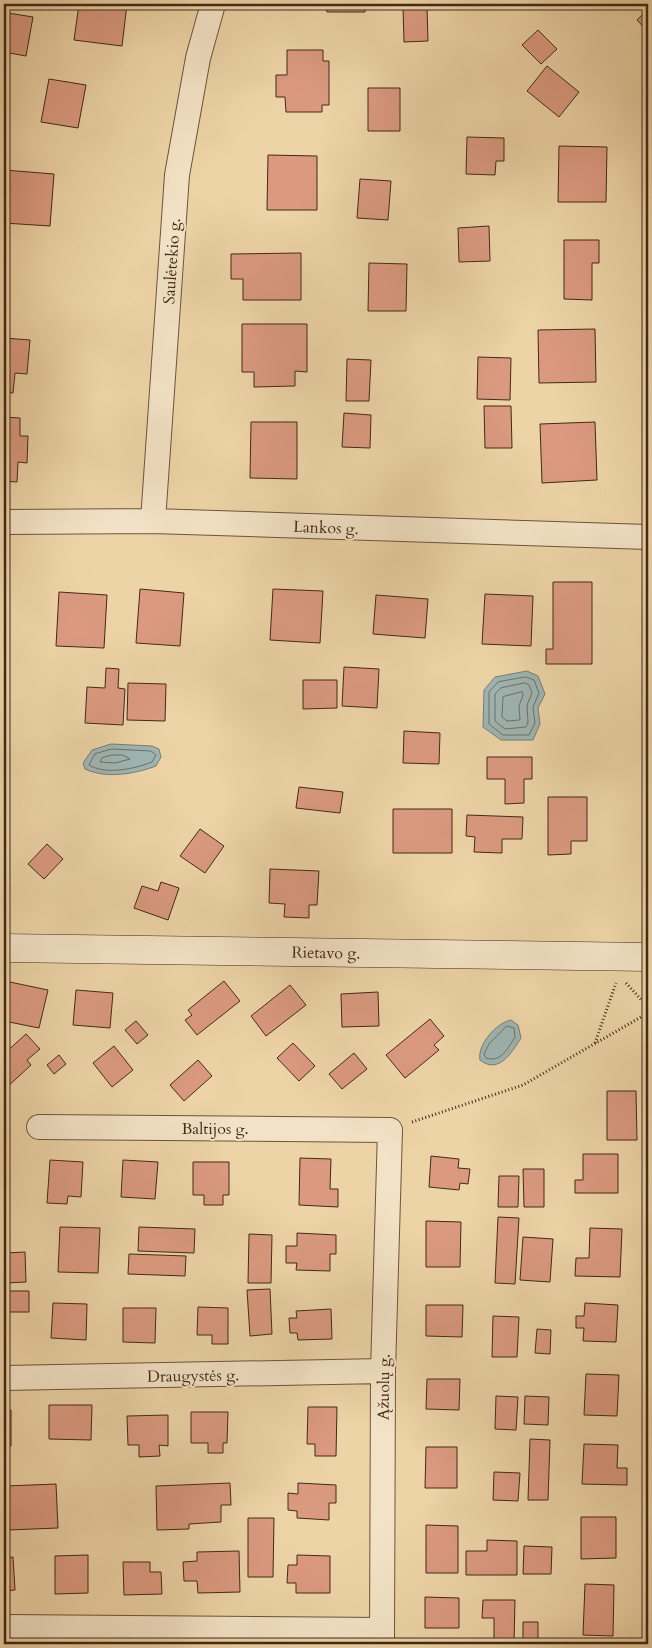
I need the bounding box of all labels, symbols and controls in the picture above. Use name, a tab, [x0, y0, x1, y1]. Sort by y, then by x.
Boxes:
street label: Saulėtekio g.	[158, 217, 186, 305]
street label: Lankos g.	[293, 516, 359, 540]
street label: Rietavo g.	[291, 941, 361, 965]
street label: Baltijos g.	[181, 1118, 249, 1140]
street label: Ąžuolų g.	[372, 1354, 396, 1420]
street label: Draugystės g.	[147, 1364, 239, 1388]

